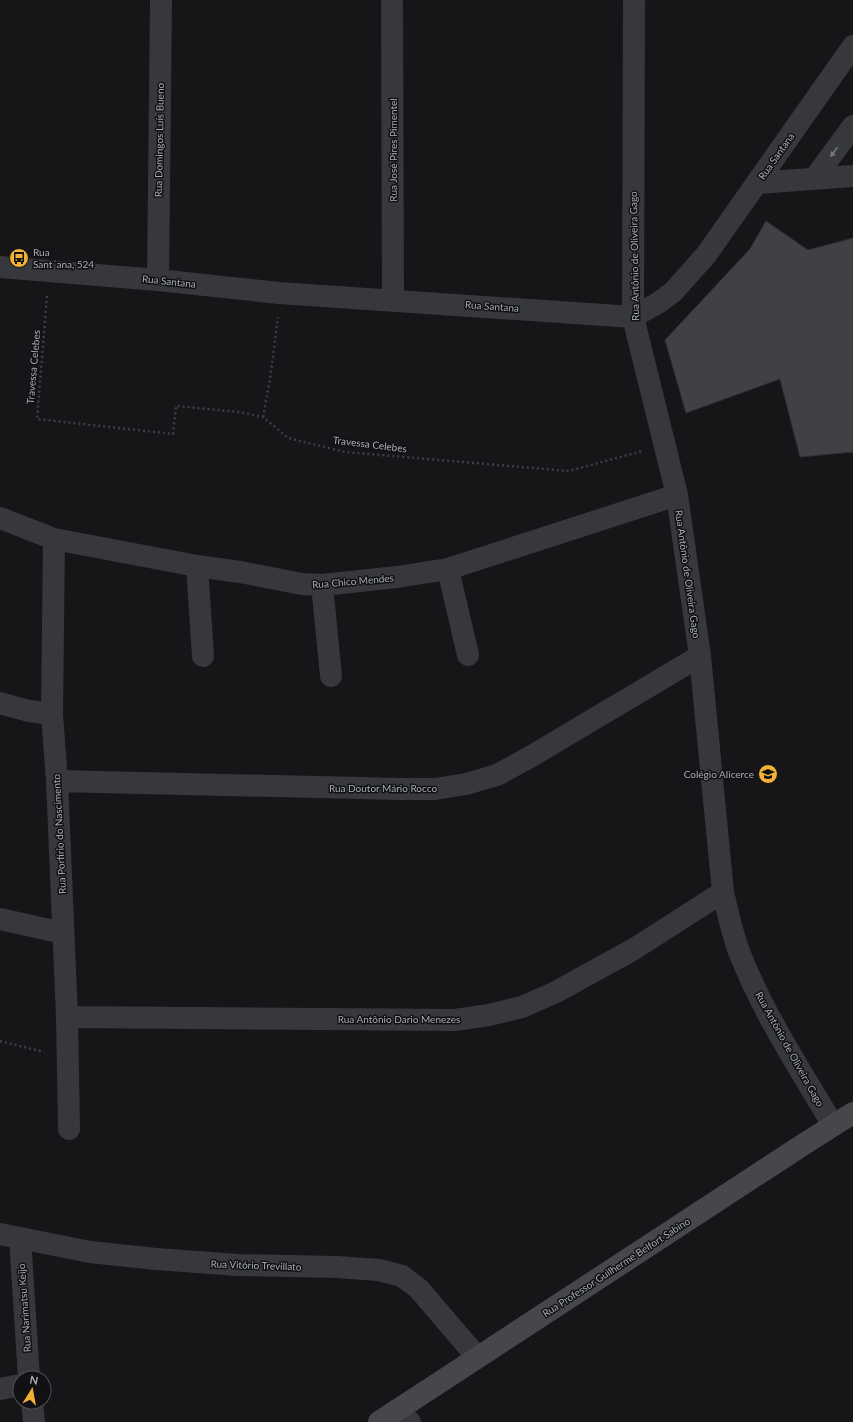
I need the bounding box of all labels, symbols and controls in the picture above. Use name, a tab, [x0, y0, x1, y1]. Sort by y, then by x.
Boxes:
street label: Rua Domingos Luís Bueno	[152, 82, 166, 197]
street label: Rua José Pires Pimentel	[387, 98, 399, 202]
street label: Rua Santana	[756, 130, 796, 182]
one-way arrow	[830, 147, 838, 158]
street label: Rua Antônio de Oliveira Gago	[627, 191, 641, 321]
place label: Rua Sant´ana, 524	[33, 246, 94, 270]
bus stop icon: Rua Sant´ana, 524	[8, 247, 30, 269]
street label: Rua Santana	[141, 272, 197, 290]
street label: Rua Santana	[465, 298, 519, 314]
street label: Travessa Celebes	[24, 329, 42, 405]
street label: Travessa Celebes	[332, 434, 408, 454]
street label: Rua Antônio de Oliveira Gago	[673, 509, 703, 639]
street label: Rua Chico Mendes	[312, 571, 394, 591]
school or university icon: Colégio Alicerce	[757, 763, 779, 785]
place label: Colégio Alicerce	[684, 768, 754, 780]
street label: Rua Porfírio do Nascimento	[50, 773, 68, 894]
street label: Rua Doutor Mário Rocco	[329, 782, 437, 794]
street label: Rua Antônio de Oliveira Gago	[753, 989, 827, 1109]
street label: Rua Antônio Dario Menezes	[338, 1013, 460, 1025]
street label: Rua Professor Guilherme Belfort Sabino	[540, 1215, 692, 1319]
street label: Rua Vitório Trevillato	[210, 1257, 302, 1273]
street label: Rua Narimatsu Keijo	[15, 1263, 33, 1353]
north arrow	[12, 1370, 52, 1410]
text: N	[29, 1373, 39, 1387]

